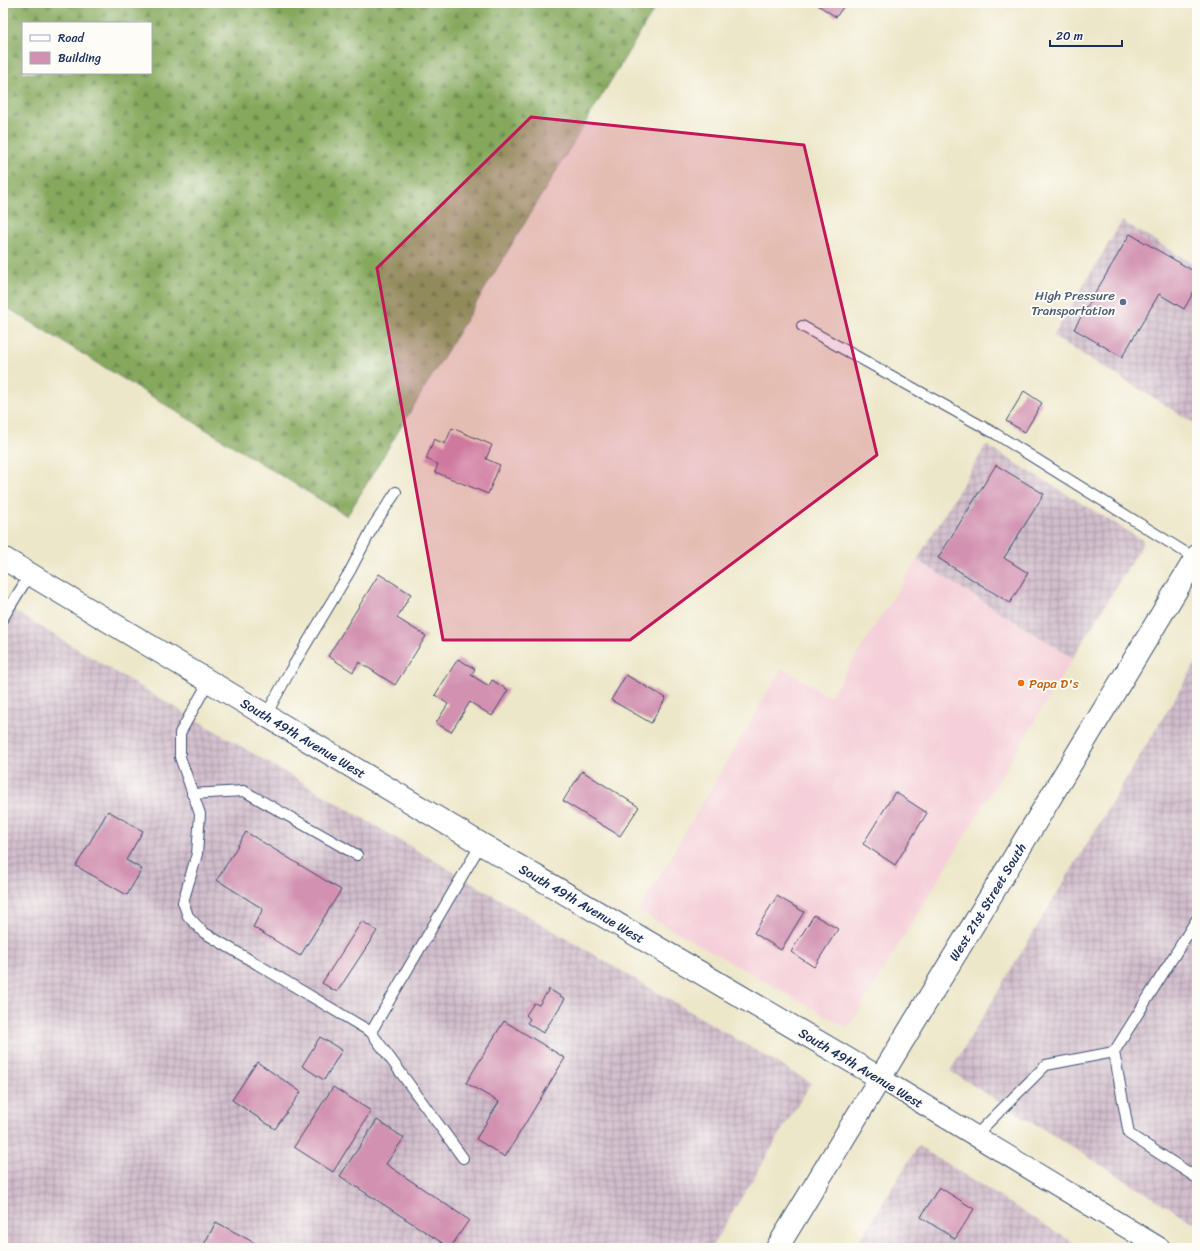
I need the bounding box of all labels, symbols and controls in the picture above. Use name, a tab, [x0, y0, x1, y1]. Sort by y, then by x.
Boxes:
legend	[22, 22, 152, 74]
scale bar	[1050, 22, 1122, 48]
text: 20 m	[1056, 25, 1083, 47]
text: Road	[58, 27, 85, 49]
text: Building	[58, 47, 101, 69]
place label: High Pressure Transportation	[1031, 284, 1115, 322]
marker: High Pressure Transportation	[1118, 297, 1128, 307]
place label: Papa D's	[1029, 672, 1079, 695]
marker: Papa D's	[1016, 678, 1026, 688]
street label: South 49th Avenue West	[236, 691, 371, 784]
street label: West 21st Street South	[942, 838, 1032, 965]
street label: South 49th Avenue West	[515, 857, 649, 949]
street label: South 49th Avenue West	[794, 1021, 928, 1115]

